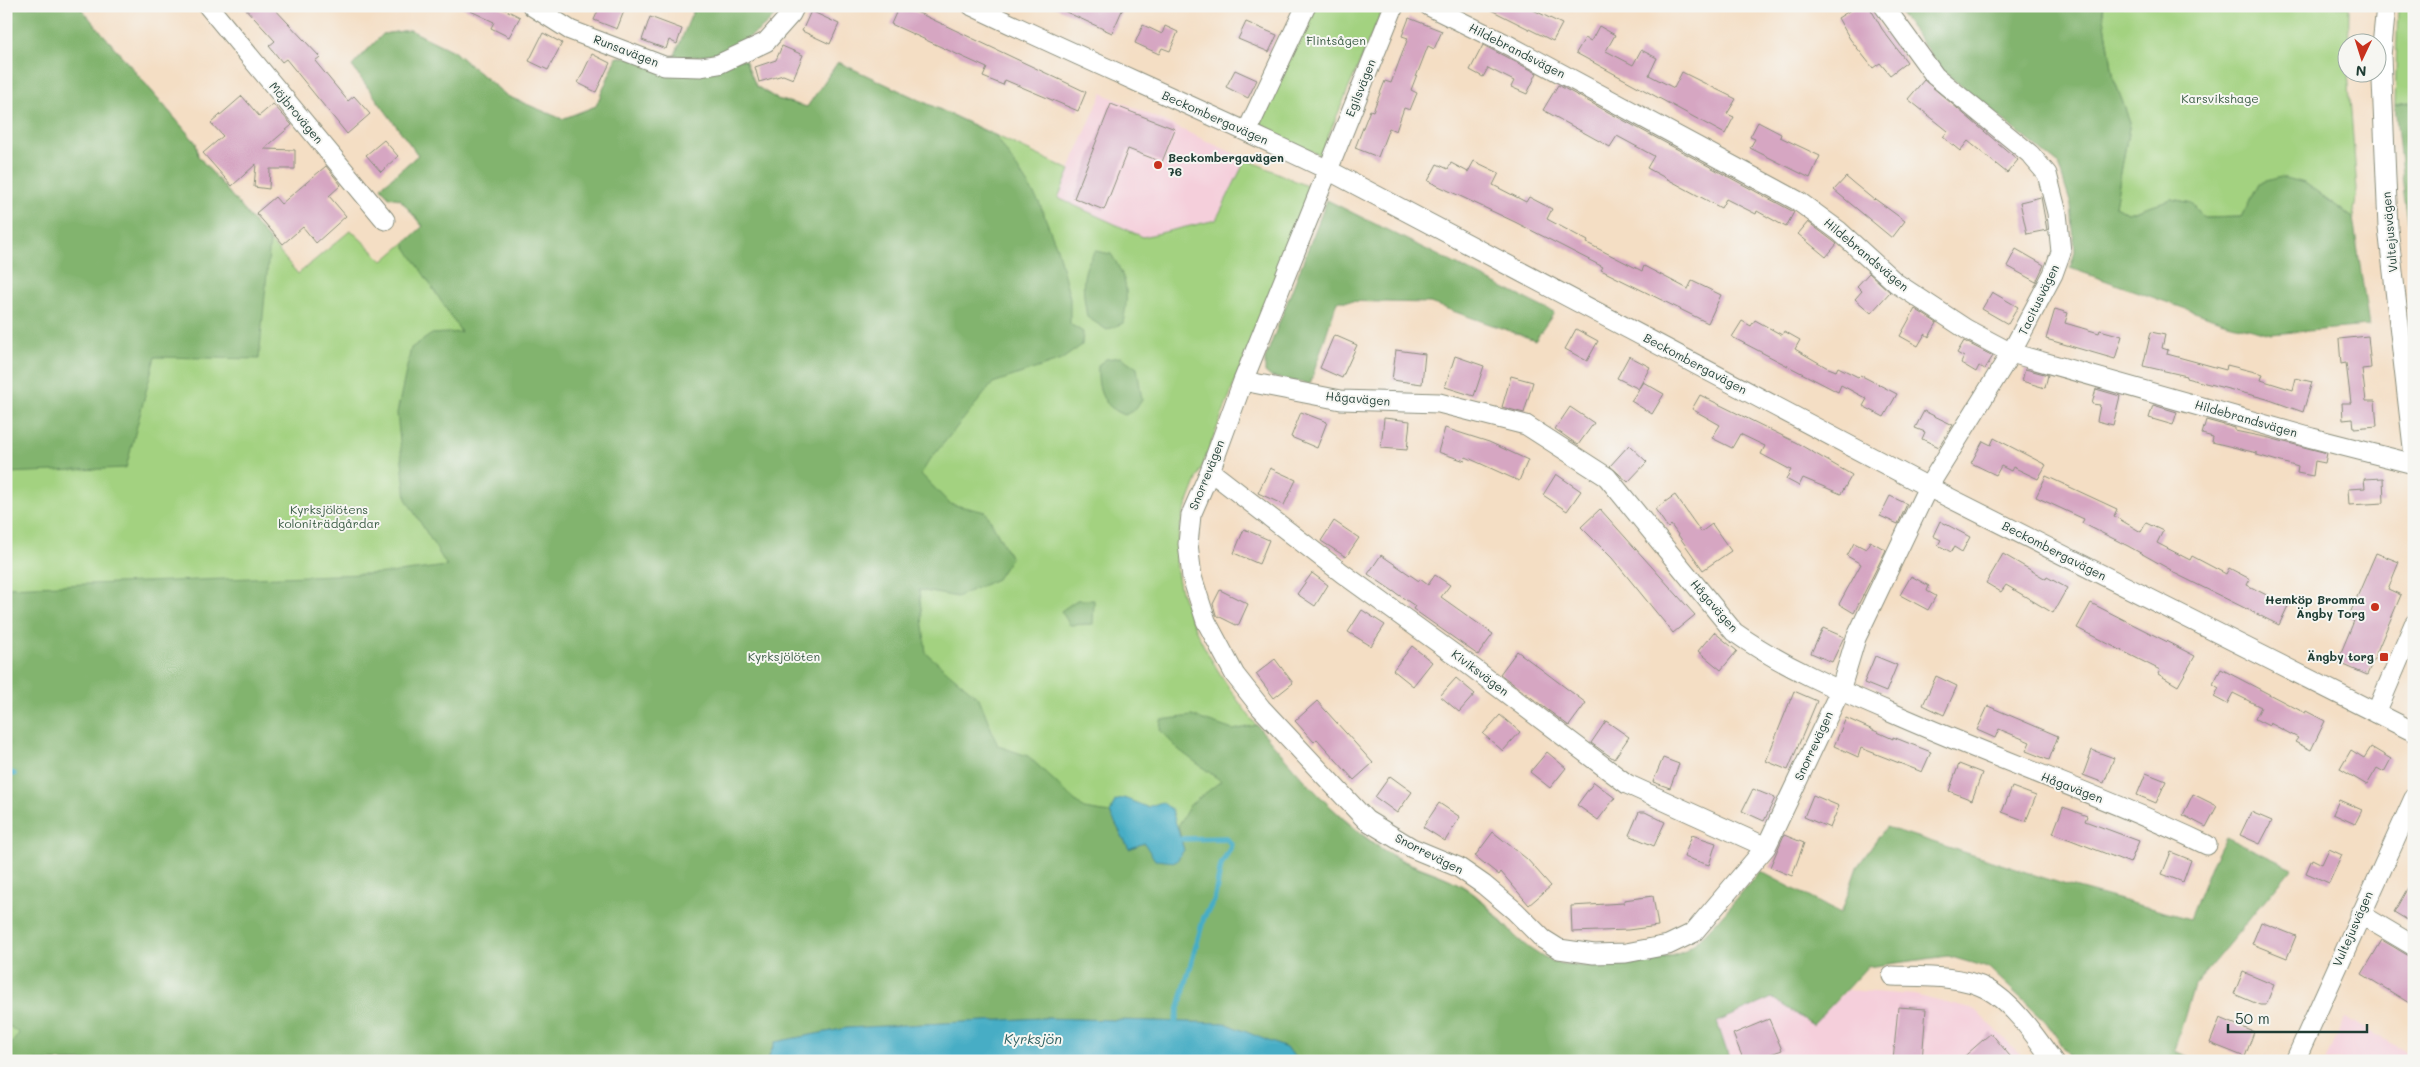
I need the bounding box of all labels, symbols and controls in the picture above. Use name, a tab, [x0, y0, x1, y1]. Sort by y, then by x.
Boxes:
street label: Hildebrandsvägen	[1467, 19, 1568, 81]
street label: Runsavägen	[591, 30, 661, 70]
park label: Flintsågen	[1306, 32, 1366, 48]
north arrow	[2338, 32, 2388, 82]
street label: Egilsvägen	[1341, 56, 1379, 119]
text: N	[2355, 62, 2367, 81]
street label: Möjbrovägen	[266, 78, 327, 147]
street label: Beckombergavägen	[1160, 86, 1271, 148]
park label: Karsvikshage	[2181, 90, 2259, 106]
place label: Beckombergavägen 76	[1168, 149, 1284, 179]
marker: Beckombergavägen 76	[1152, 159, 1164, 171]
street label: Vultejusvägen	[2378, 191, 2400, 273]
street label: Hildebrandsvägen	[1821, 214, 1912, 294]
street label: Tacitusvägen	[2014, 261, 2062, 338]
street label: Beckombergavägen	[1641, 329, 1750, 397]
street label: Hågavägen	[1325, 387, 1391, 409]
street label: Hildebrandsvägen	[2193, 396, 2299, 440]
street label: Snorrevägen	[1185, 437, 1227, 512]
park label: Kyrksjölötens koloniträdgårdar	[278, 501, 380, 531]
street label: Beckombergavägen	[2000, 517, 2109, 583]
street label: Hågavägen	[1687, 576, 1742, 635]
place label: Hemköp Bromma Ängby Torg	[2265, 591, 2365, 621]
marker: Hemköp Bromma Ängby Torg	[2369, 601, 2381, 613]
street label: Kiviksvägen	[1449, 645, 1512, 699]
park label: Kyrksjölöten	[748, 648, 820, 664]
place label: Ängby torg	[2307, 648, 2374, 664]
marker: Ängby torg	[2378, 651, 2390, 663]
street label: Snorrevägen	[1790, 708, 1836, 783]
street label: Hågavägen	[2039, 768, 2106, 806]
street label: Snorrevägen	[1393, 829, 1466, 877]
street label: Vultejusvägen	[2328, 888, 2376, 969]
scale bar	[2228, 1002, 2366, 1034]
text: 50 m	[2235, 1008, 2270, 1028]
water label: Kyrksjön	[1004, 1029, 1062, 1048]

